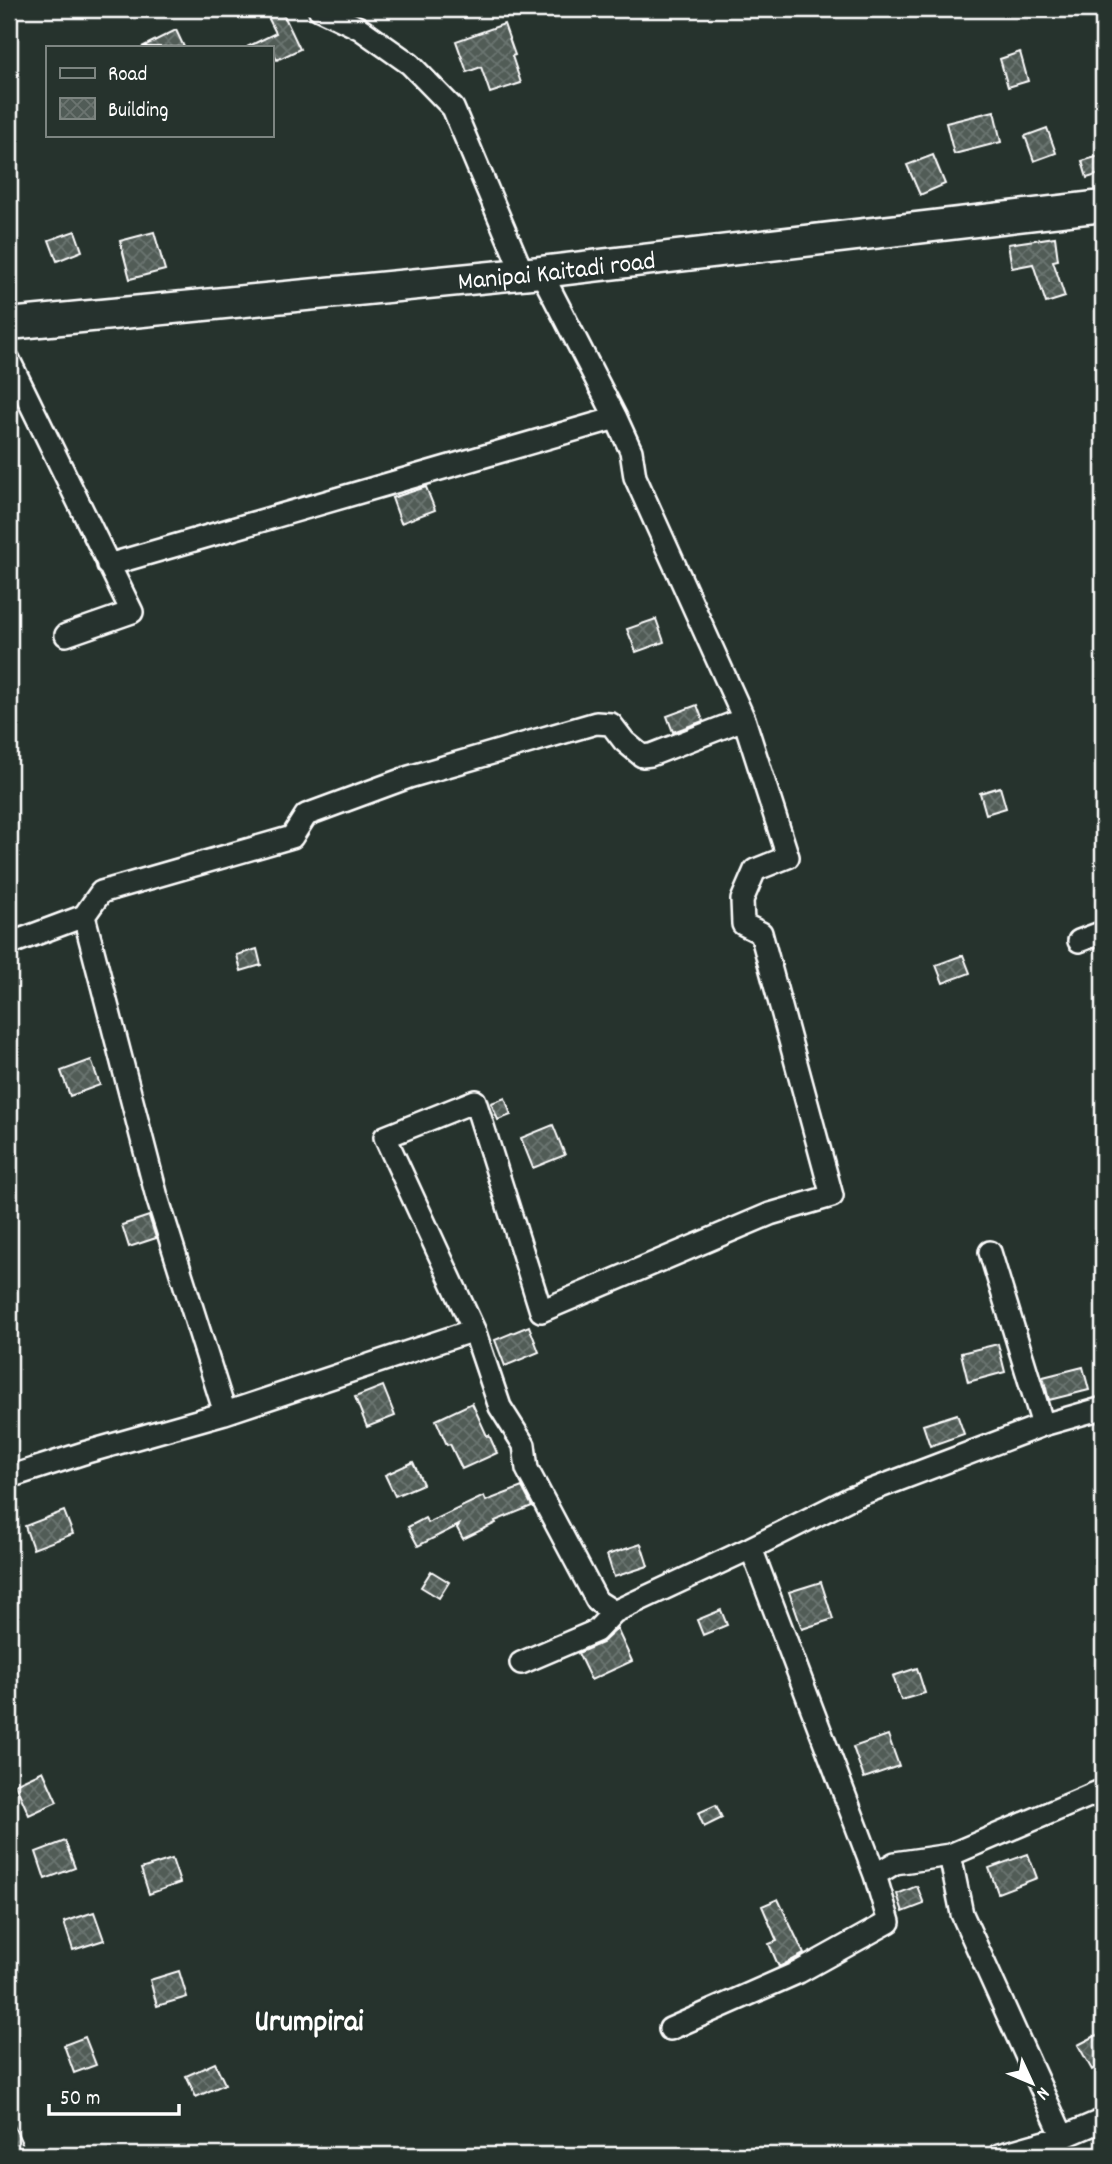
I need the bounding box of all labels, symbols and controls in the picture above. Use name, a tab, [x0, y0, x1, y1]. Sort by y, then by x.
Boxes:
legend	[46, 46, 273, 136]
text: Road	[108, 61, 147, 91]
text: Building	[108, 97, 168, 127]
street label: Manipai Kaitadi road	[456, 244, 658, 302]
district label: Urumpirai	[254, 2003, 364, 2046]
north arrow	[996, 2048, 1066, 2118]
scale bar	[49, 2073, 178, 2117]
text: N	[1029, 2080, 1055, 2105]
text: 50 m	[60, 2085, 100, 2115]

